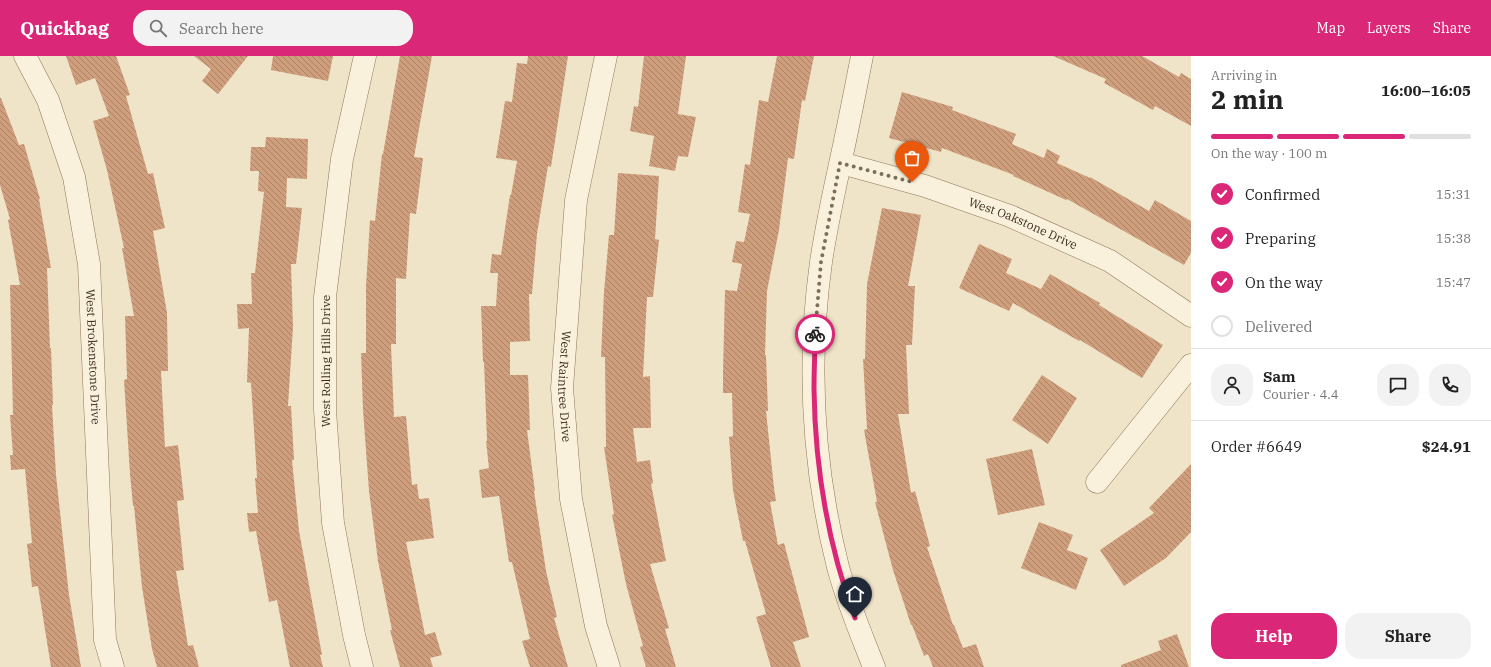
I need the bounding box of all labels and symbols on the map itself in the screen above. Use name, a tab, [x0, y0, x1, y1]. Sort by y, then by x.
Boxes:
pin	[895, 141, 929, 182]
street label: West Oakstone Drive	[967, 194, 1080, 252]
street label: West Brokenstone Drive	[83, 289, 104, 425]
street label: West Rolling Hills Drive	[318, 295, 333, 427]
courier	[795, 314, 835, 354]
street label: West Raintree Drive	[555, 330, 574, 443]
pin	[838, 577, 872, 618]

